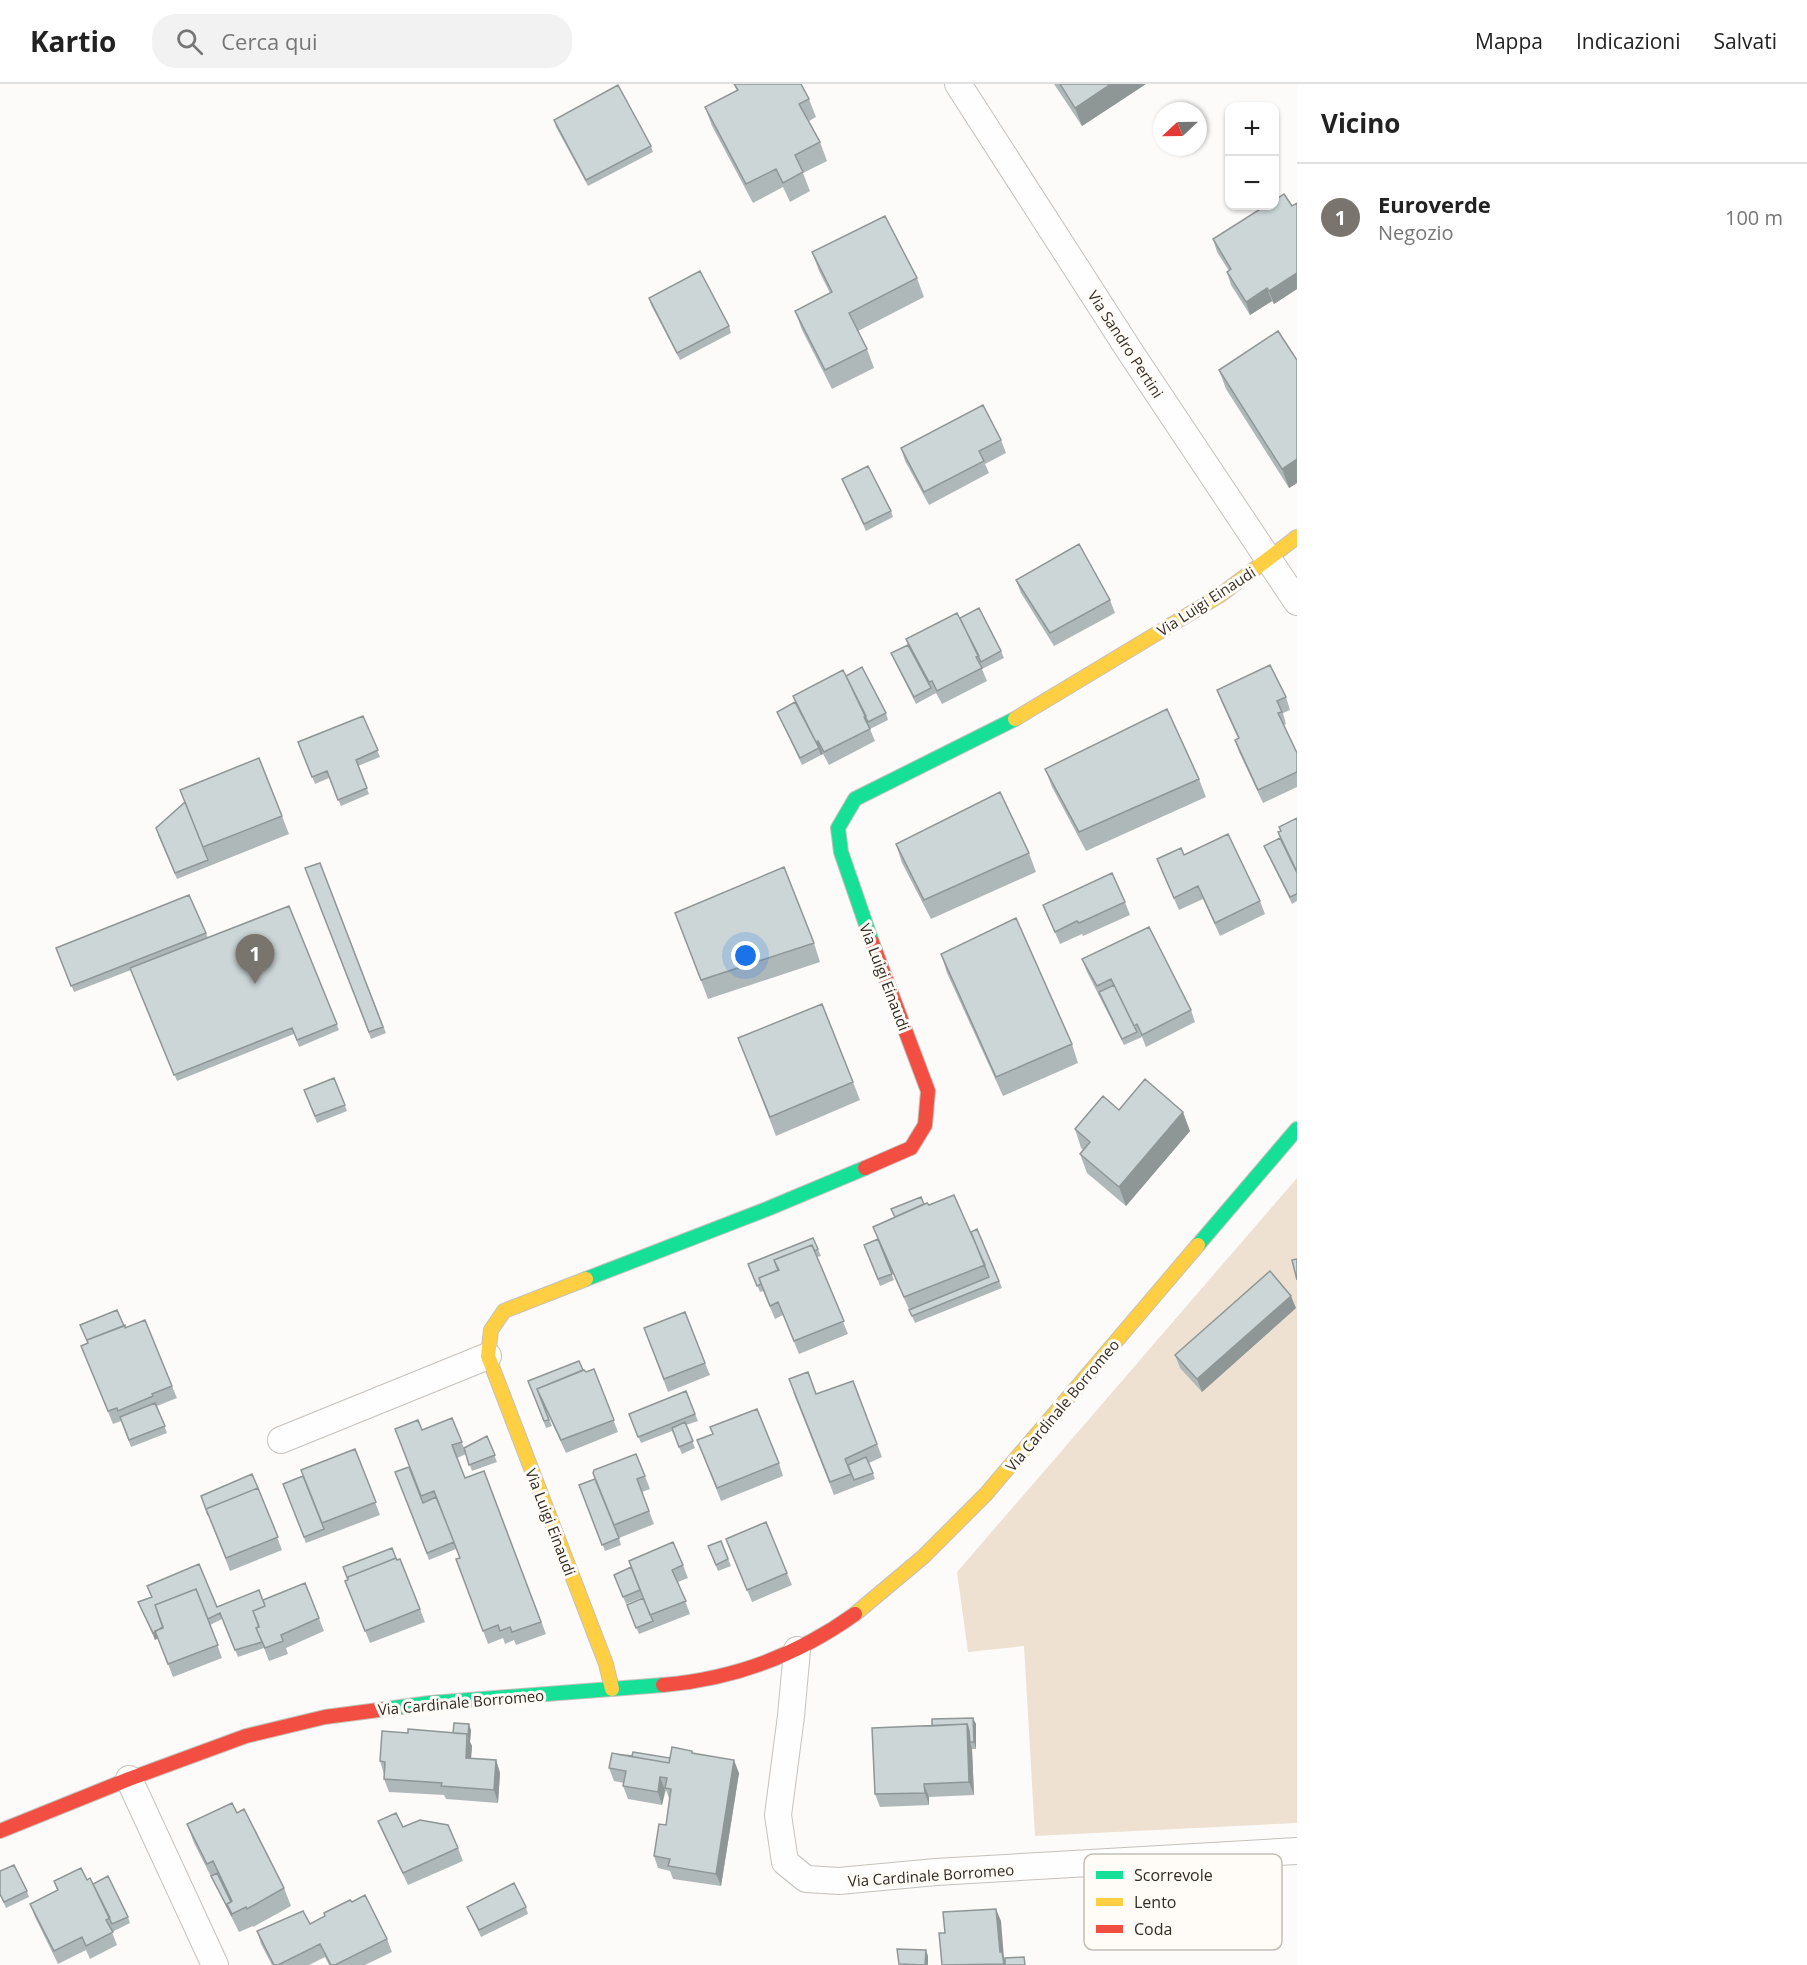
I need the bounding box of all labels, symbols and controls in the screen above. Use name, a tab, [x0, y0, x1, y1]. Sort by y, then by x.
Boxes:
search box	[152, 14, 572, 68]
text: Kartio	[30, 22, 116, 60]
icon: search	[173, 25, 206, 58]
text: Cerca qui	[221, 26, 317, 56]
text: Mappa	[1475, 27, 1543, 55]
text: Indicazioni	[1576, 27, 1681, 55]
text: Salvati	[1714, 27, 1777, 55]
north arrow	[1153, 102, 1207, 156]
map controls	[1225, 102, 1279, 210]
button: +	[1225, 102, 1279, 156]
text: Vicino	[1321, 105, 1400, 141]
button: −	[1225, 156, 1279, 210]
text: Euroverde	[1378, 189, 1491, 219]
text: 1	[1335, 204, 1346, 231]
text: 100 m	[1725, 204, 1783, 231]
text: Negozio	[1378, 219, 1454, 246]
street label: Via Sandro Pertini	[1084, 286, 1168, 402]
street label: Via Luigi Einaudi	[1153, 562, 1259, 640]
street label: Via Luigi Einaudi	[855, 920, 915, 1034]
pin: 1	[236, 934, 274, 984]
your location	[731, 941, 760, 970]
street label: Via Cardinale Borromeo	[1001, 1335, 1123, 1475]
street label: Via Luigi Einaudi	[521, 1465, 581, 1579]
street label: Via Cardinale Borromeo	[377, 1685, 545, 1719]
legend	[1084, 1854, 1282, 1950]
street label: Via Cardinale Borromeo	[847, 1859, 1015, 1891]
text: Scorrevole	[1134, 1864, 1213, 1886]
text: Lento	[1134, 1891, 1176, 1913]
text: Coda	[1134, 1918, 1172, 1940]

